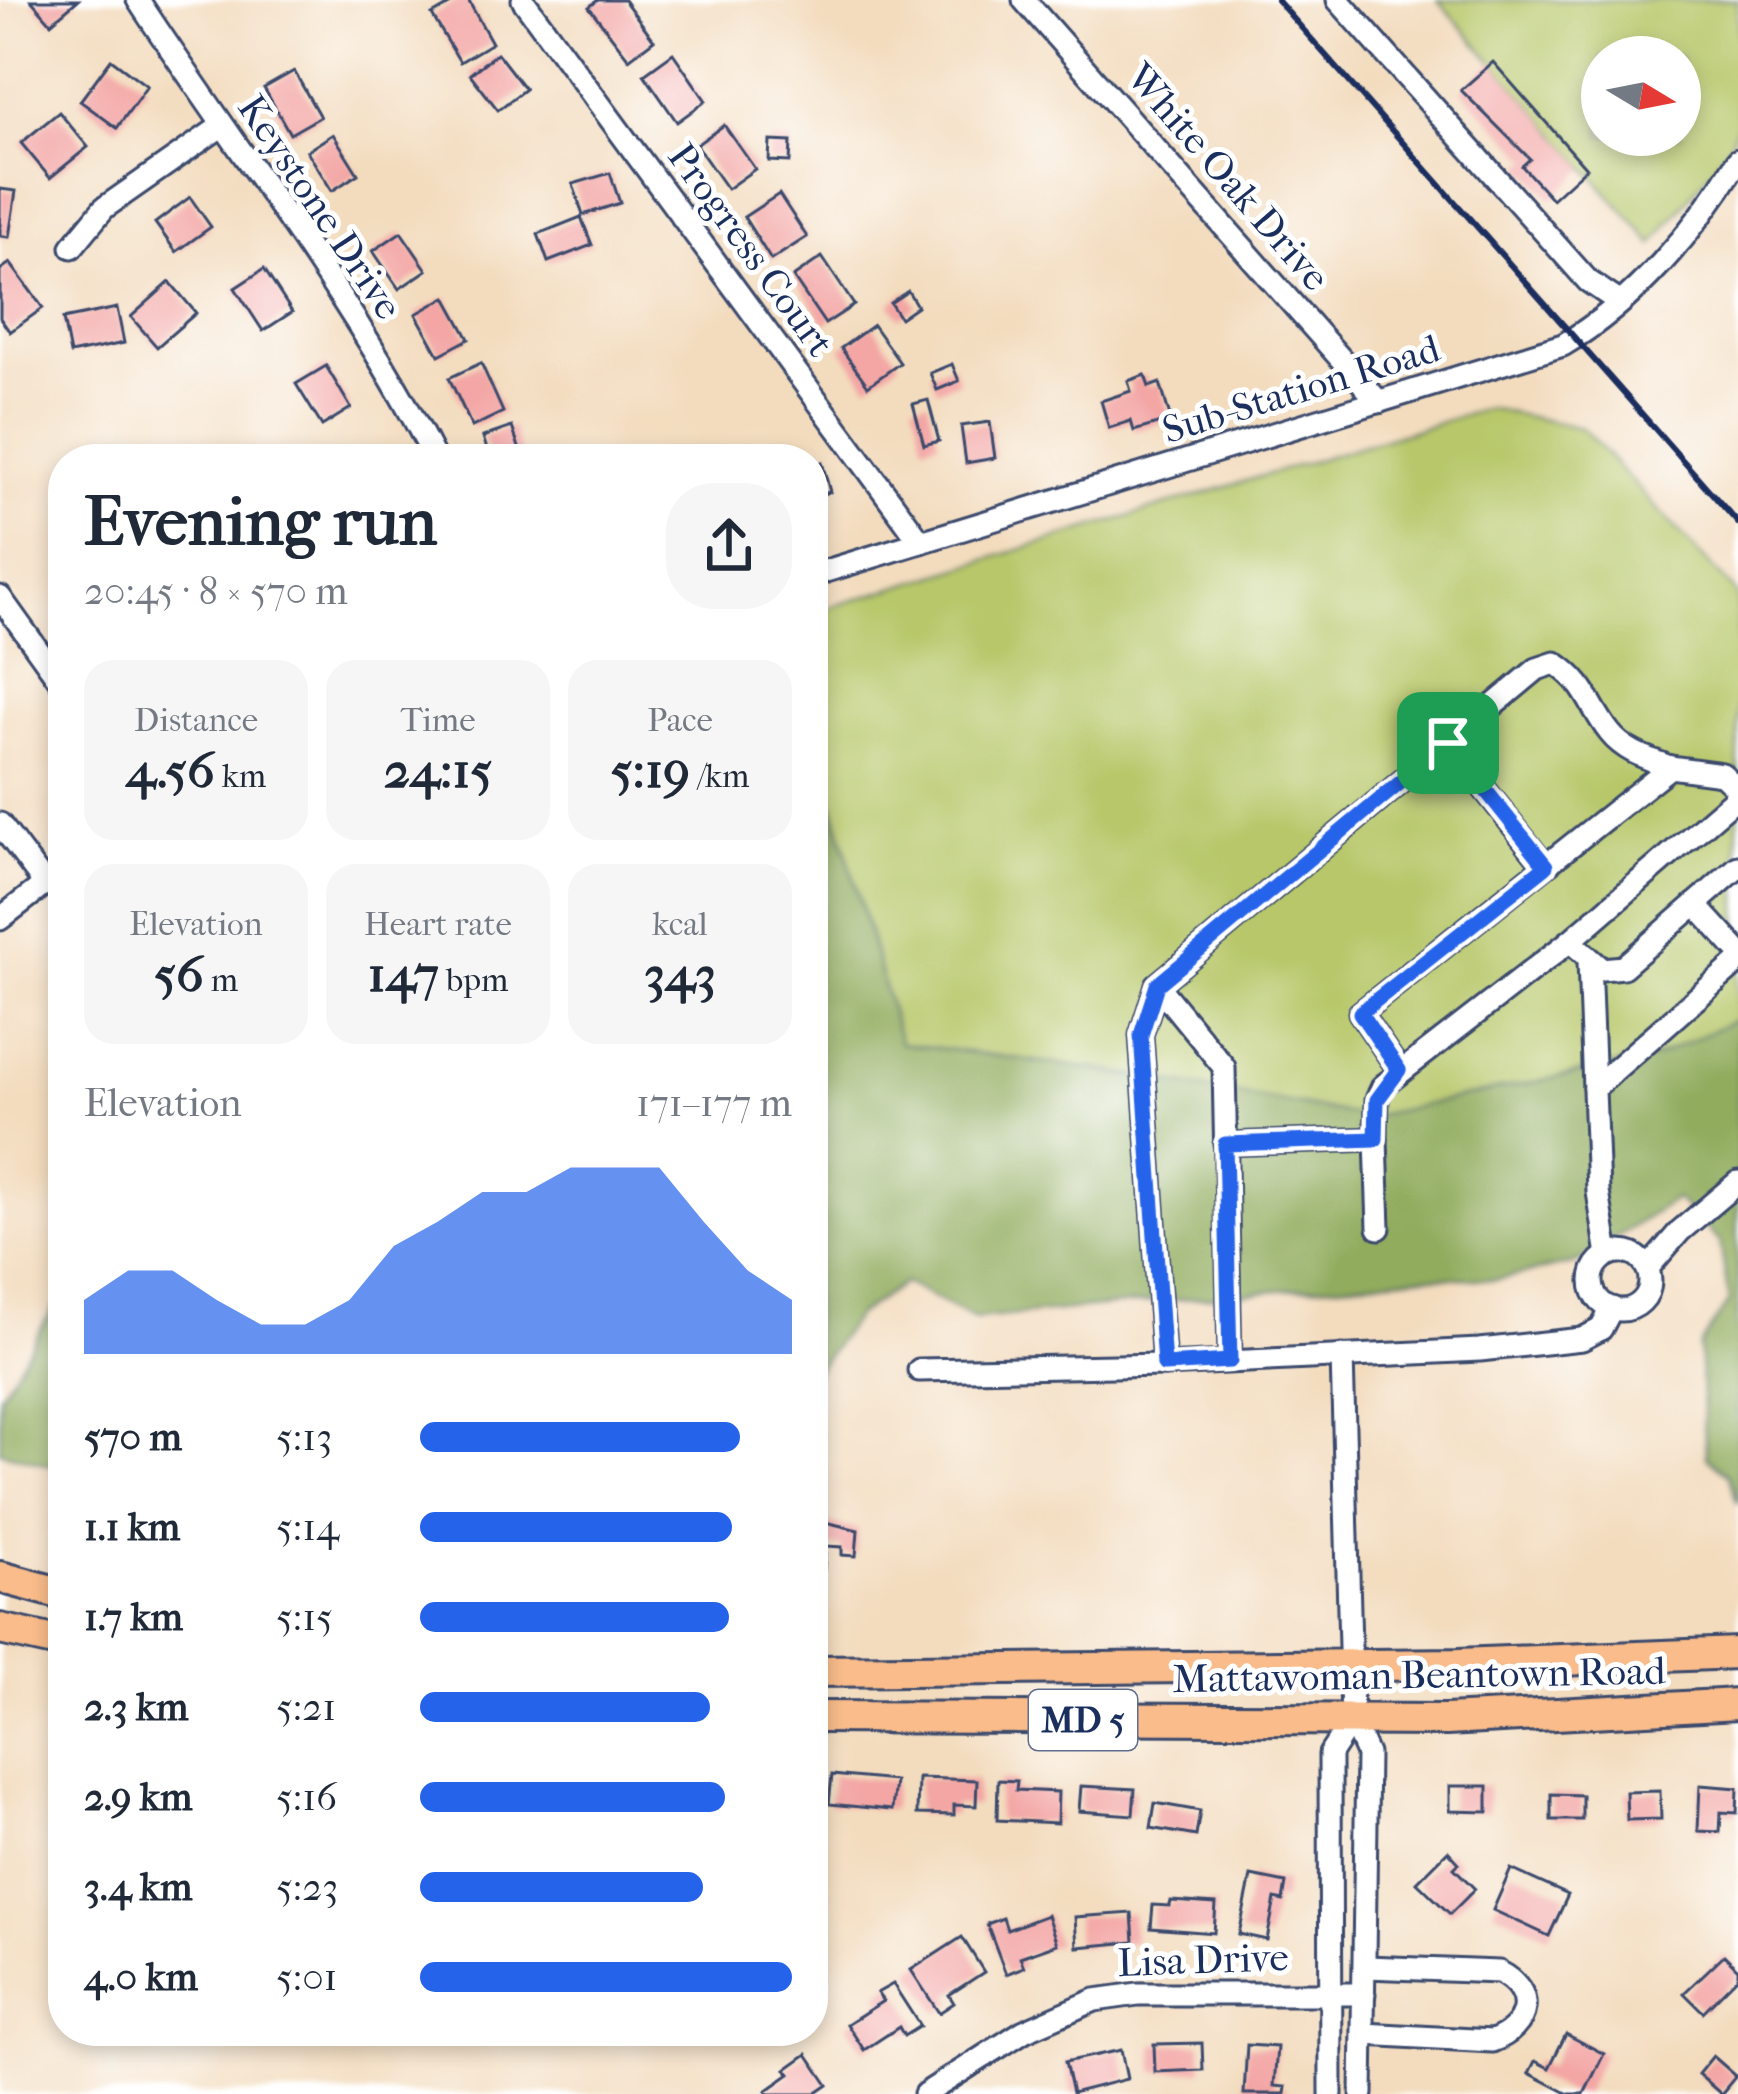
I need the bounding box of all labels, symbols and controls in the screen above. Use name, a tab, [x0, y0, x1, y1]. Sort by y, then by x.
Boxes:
north arrow	[1581, 36, 1701, 156]
map controls	[1581, 36, 1701, 156]
street label: White Oak Drive	[1116, 53, 1339, 300]
street label: Keystone Drive	[228, 86, 412, 328]
street label: Progress Court	[658, 135, 844, 366]
street label: Sub-Station Road	[1157, 325, 1446, 453]
button: share	[666, 483, 792, 609]
text: Evening run	[84, 484, 437, 561]
text: 20:45 · 8 × 570 m	[84, 568, 348, 614]
pin	[1397, 692, 1499, 794]
text: Distance	[134, 701, 258, 740]
text: Time	[401, 701, 476, 740]
text: Pace	[647, 701, 713, 740]
icon: arrive	[1415, 710, 1481, 776]
text: 4.56	[126, 740, 215, 800]
text: 24:15	[384, 740, 492, 800]
text: 5:19	[611, 740, 690, 800]
text: km	[215, 757, 266, 796]
text: /km	[690, 757, 749, 796]
text: Elevation	[129, 905, 263, 944]
text: Heart rate	[364, 905, 512, 944]
text: kcal	[652, 905, 708, 944]
text: 56	[154, 944, 204, 1004]
text: 147	[367, 944, 439, 1004]
text: 343	[644, 944, 716, 1004]
text: m	[204, 961, 238, 1000]
text: bpm	[439, 961, 509, 1000]
text: Elevation	[84, 1080, 242, 1126]
text: 171–177 m	[636, 1080, 792, 1126]
text: 570 m	[84, 1414, 182, 1460]
text: 5:13	[276, 1414, 332, 1460]
text: 1.1 km	[84, 1504, 180, 1550]
text: 5:14	[276, 1504, 339, 1550]
text: 1.7 km	[84, 1594, 183, 1640]
text: 5:15	[276, 1594, 333, 1640]
street label: Mattawoman Beantown Road	[1172, 1648, 1667, 1702]
text: 2.3 km	[84, 1684, 188, 1730]
text: 5:21	[276, 1684, 336, 1730]
road number: MD 5	[1029, 1690, 1137, 1750]
text: 2.9 km	[84, 1774, 192, 1820]
text: 5:16	[276, 1774, 337, 1820]
text: 3.4 km	[84, 1864, 192, 1910]
text: 5:23	[276, 1864, 338, 1910]
street label: Lisa Drive	[1117, 1934, 1289, 1986]
text: 4.0 km	[84, 1954, 198, 2000]
text: 5:01	[276, 1954, 338, 2000]

